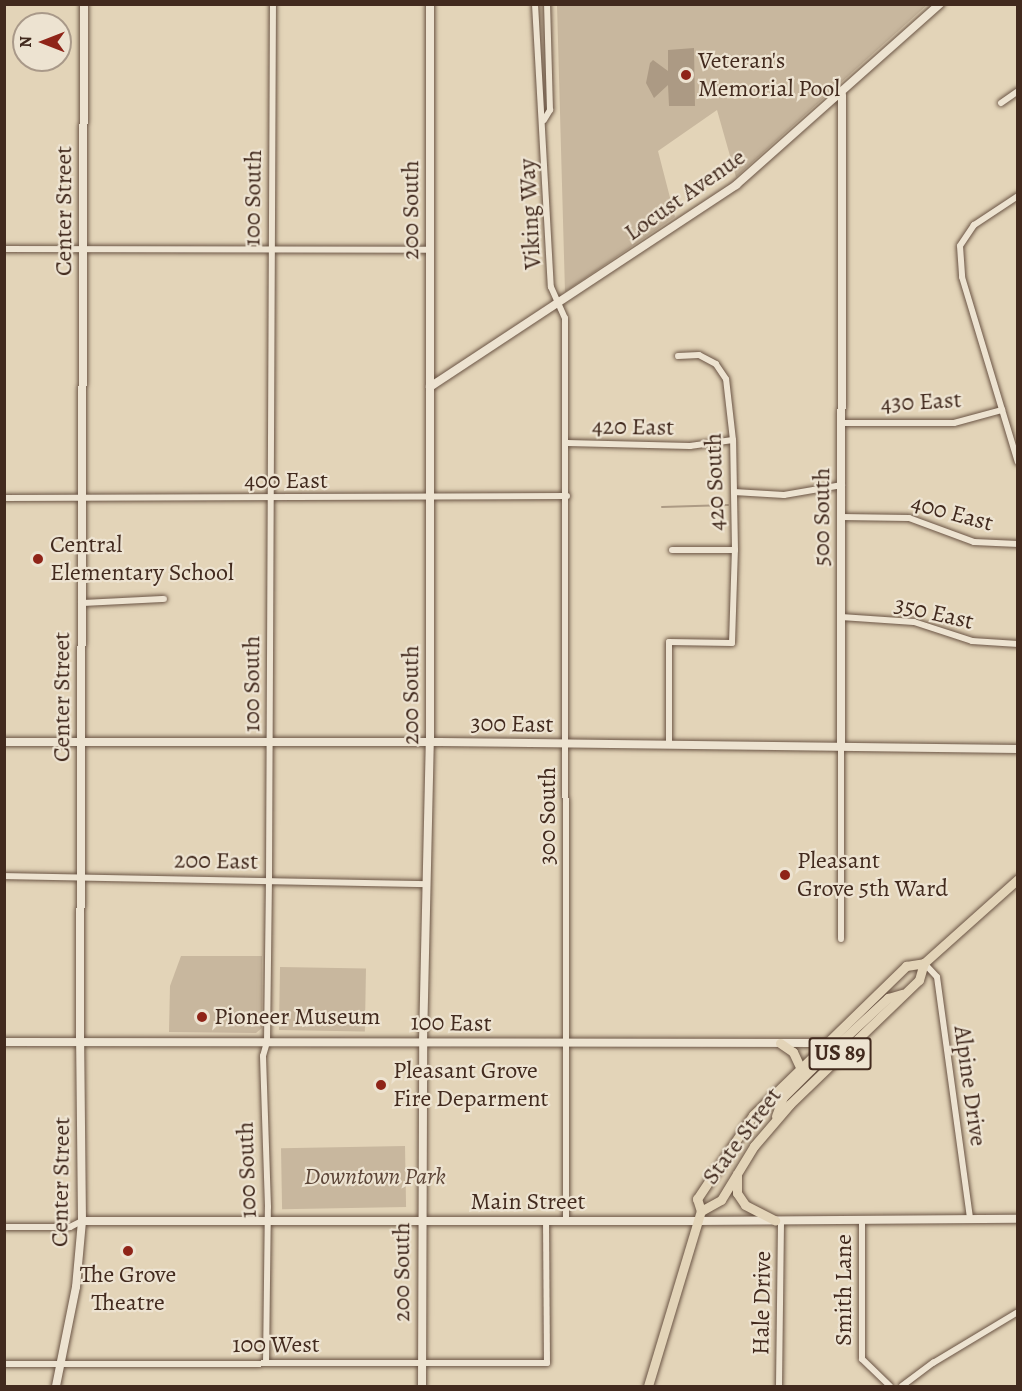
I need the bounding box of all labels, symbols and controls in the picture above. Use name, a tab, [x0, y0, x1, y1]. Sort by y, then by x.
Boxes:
north arrow	[12, 12, 72, 72]
text: N	[15, 36, 37, 48]
place label: Veteran's Memorial Pool	[698, 47, 840, 103]
marker: Veteran's Memorial Pool	[679, 68, 693, 82]
street label: Locust Avenue	[619, 143, 751, 247]
street label: Center Street	[50, 146, 78, 276]
street label: 100 South	[238, 150, 268, 246]
street label: Viking Way	[513, 158, 547, 270]
street label: 200 South	[397, 160, 425, 260]
street label: 430 East	[880, 386, 962, 418]
street label: 420 East	[592, 412, 674, 442]
street label: 420 South	[699, 433, 731, 531]
street label: 400 East	[244, 467, 328, 495]
street label: 500 South	[808, 468, 836, 566]
street label: 400 East	[908, 488, 996, 538]
place label: Central Elementary School	[50, 531, 234, 587]
marker: Central Elementary School	[31, 552, 45, 566]
street label: 350 East	[892, 590, 976, 636]
street label: Center Street	[48, 632, 76, 762]
street label: 100 South	[238, 636, 266, 732]
street label: 200 South	[397, 645, 425, 745]
street label: 300 East	[470, 709, 554, 739]
street label: 300 South	[534, 767, 562, 865]
street label: 200 East	[174, 846, 258, 876]
place label: Pleasant Grove 5th Ward	[797, 847, 948, 903]
marker: Pleasant Grove 5th Ward	[778, 868, 792, 882]
place label: Pioneer Museum	[214, 1003, 380, 1031]
street label: 100 East	[410, 1008, 492, 1038]
marker: Pioneer Museum	[195, 1010, 209, 1024]
street label: Alpine Drive	[947, 1024, 993, 1148]
road number: US 89	[808, 1035, 872, 1073]
place label: Pleasant Grove Fire Deparment	[393, 1057, 548, 1113]
marker: Pleasant Grove Fire Deparment	[374, 1078, 388, 1092]
street label: State Street	[696, 1082, 788, 1190]
street label: Center Street	[45, 1117, 77, 1247]
street label: 100 South	[231, 1121, 263, 1219]
park label: Downtown Park	[304, 1163, 446, 1191]
street label: Main Street	[471, 1188, 585, 1216]
street label: 200 South	[388, 1222, 416, 1322]
street label: Smith Lane	[830, 1234, 858, 1346]
marker: The Grove Theatre	[121, 1244, 135, 1258]
street label: Hale Drive	[747, 1251, 777, 1355]
place label: The Grove Theatre	[80, 1261, 176, 1317]
street label: 100 West	[232, 1331, 320, 1359]

